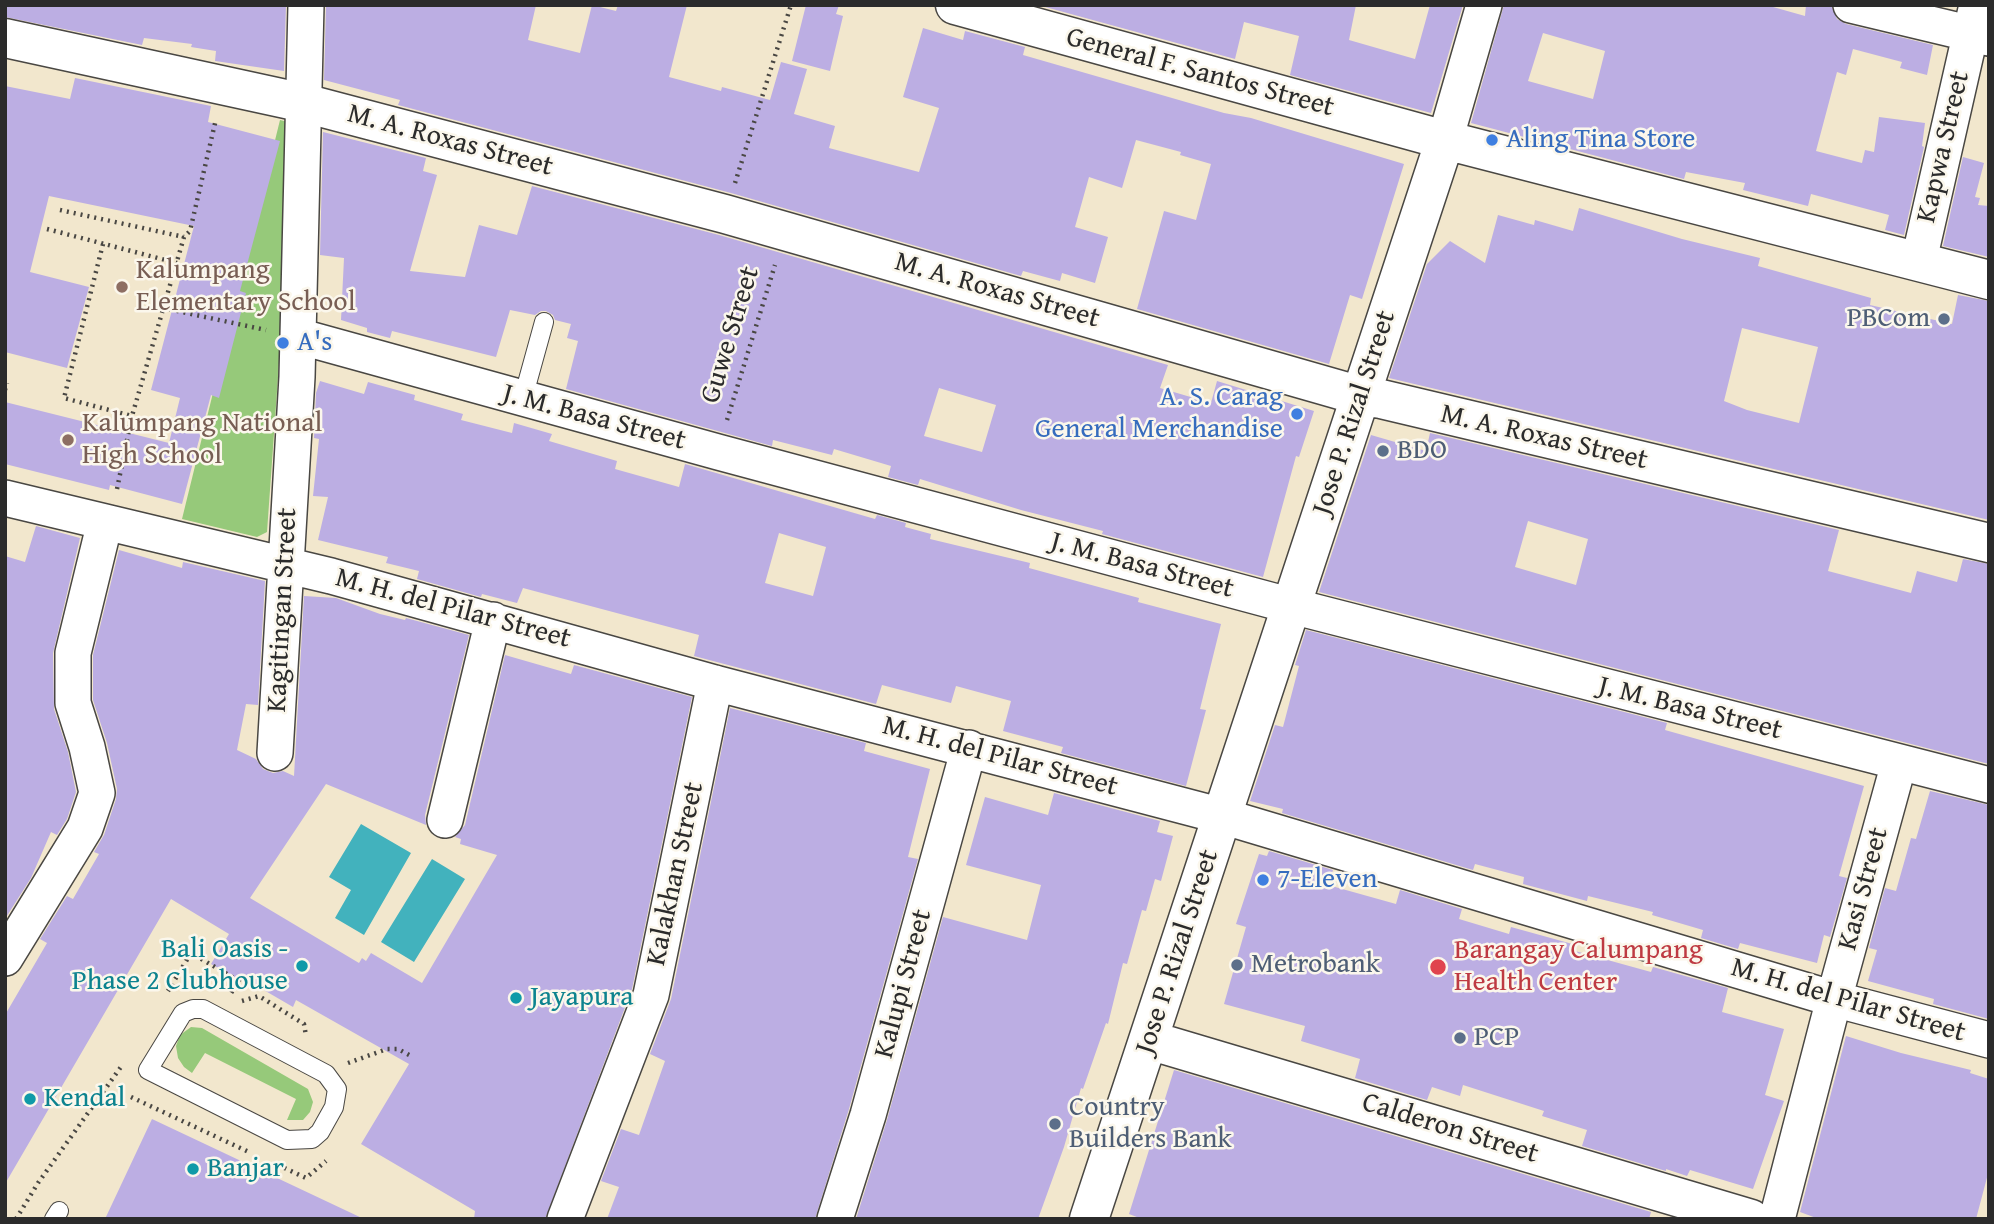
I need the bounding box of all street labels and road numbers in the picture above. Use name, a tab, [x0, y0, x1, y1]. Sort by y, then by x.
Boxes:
street label: General F. Santos Street	[1062, 21, 1338, 125]
street label: Kapwa Street	[1910, 68, 1978, 226]
street label: M. A. Roxas Street	[344, 97, 556, 185]
street label: M. A. Roxas Street	[891, 246, 1103, 336]
street label: Guwe Street	[694, 263, 768, 407]
street label: Jose P. Rizal Street	[1306, 306, 1404, 520]
street label: J. M. Basa Street	[499, 377, 689, 459]
street label: M. A. Roxas Street	[1437, 398, 1651, 478]
street label: Kagitingan Street	[261, 507, 305, 713]
street label: J. M. Basa Street	[1047, 525, 1237, 607]
street label: M. H. del Pilar Street	[332, 561, 574, 657]
street label: J. M. Basa Street	[1595, 670, 1785, 748]
street label: M. H. del Pilar Street	[879, 709, 1121, 805]
street label: Kalakhan Street	[640, 779, 712, 969]
street label: Kasi Street	[1831, 824, 1897, 954]
street label: Jose P. Rizal Street	[1129, 845, 1227, 1059]
street label: Kalupi Street	[868, 906, 940, 1062]
street label: M. H. del Pilar Street	[1727, 951, 1969, 1051]
street label: Calderon Street	[1358, 1086, 1542, 1172]

